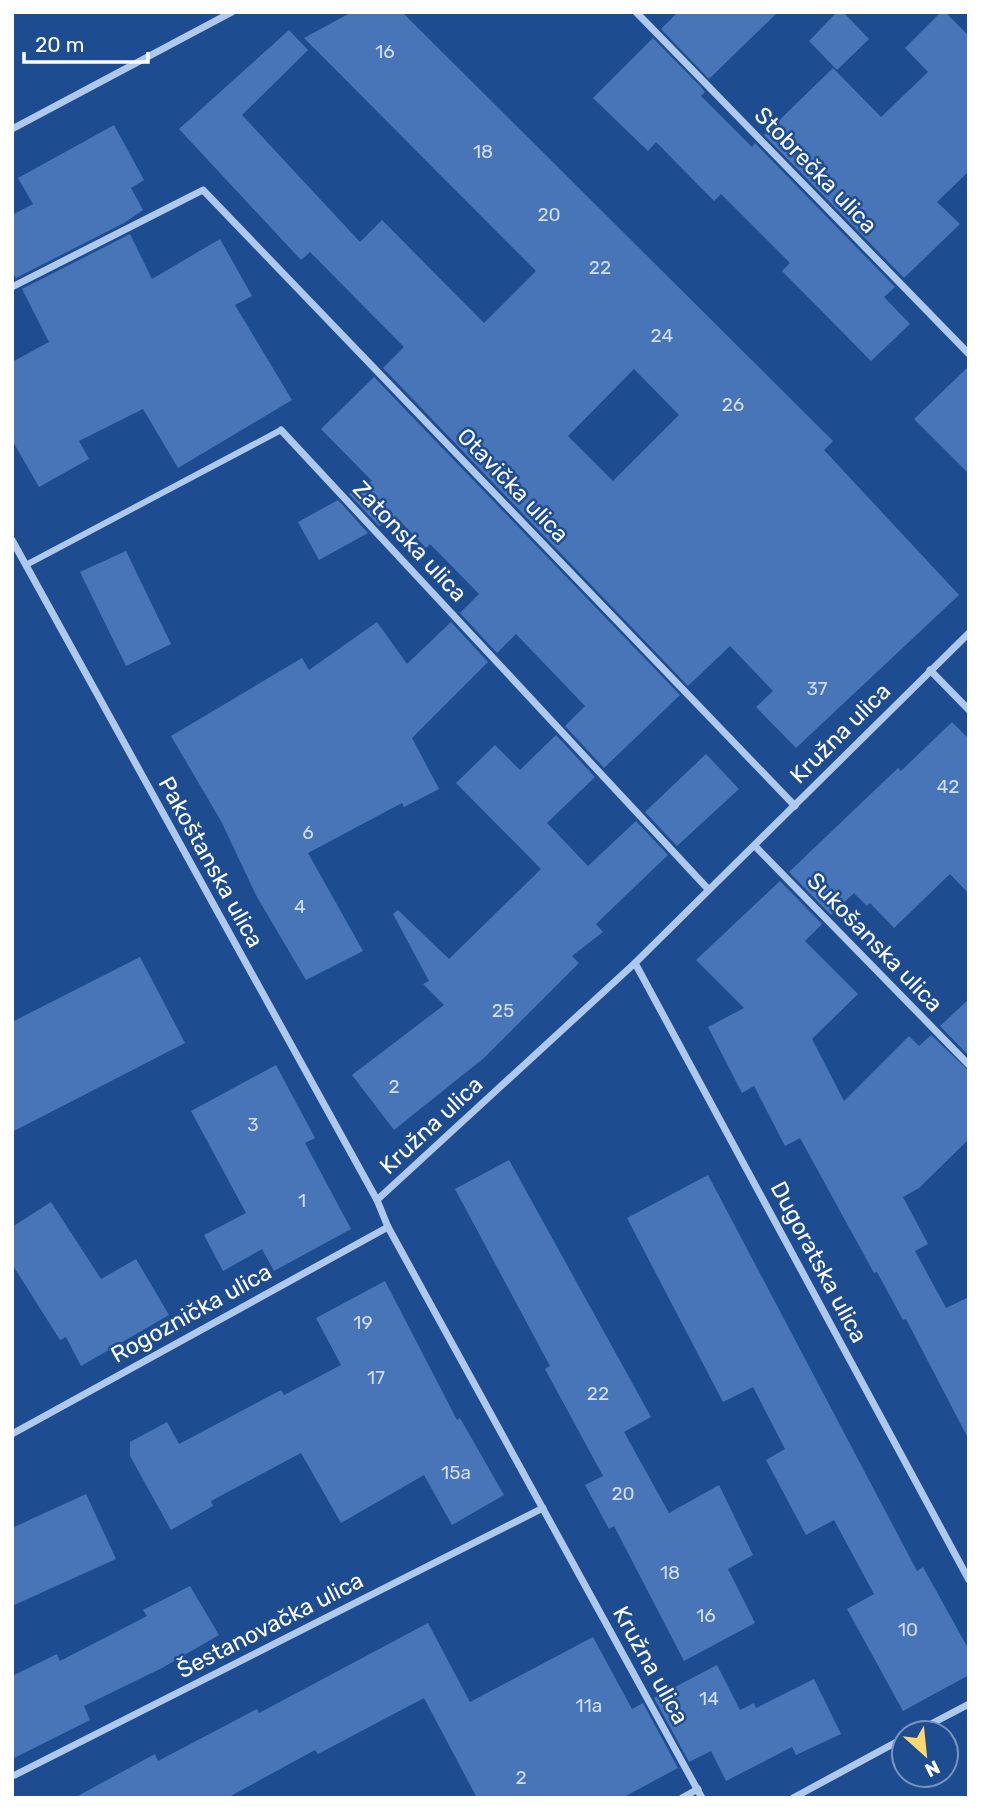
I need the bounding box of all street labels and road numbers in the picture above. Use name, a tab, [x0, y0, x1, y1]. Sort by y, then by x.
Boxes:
street label: Stobrečka ulica	[749, 101, 883, 239]
street label: Otavička ulica	[451, 422, 575, 548]
street label: Zatonska ulica	[347, 475, 473, 607]
street label: Kružna ulica	[784, 677, 896, 789]
street label: Pakoštanska ulica	[152, 772, 270, 952]
street label: Sukošanska ulica	[801, 866, 949, 1018]
street label: Kružna ulica	[374, 1070, 488, 1180]
street label: Dugoratska ulica	[765, 1176, 873, 1348]
street label: Rogoznička ulica	[106, 1257, 276, 1369]
street label: Šestanovačka ulica	[172, 1566, 368, 1684]
street label: Kružna ulica	[607, 1601, 695, 1729]

